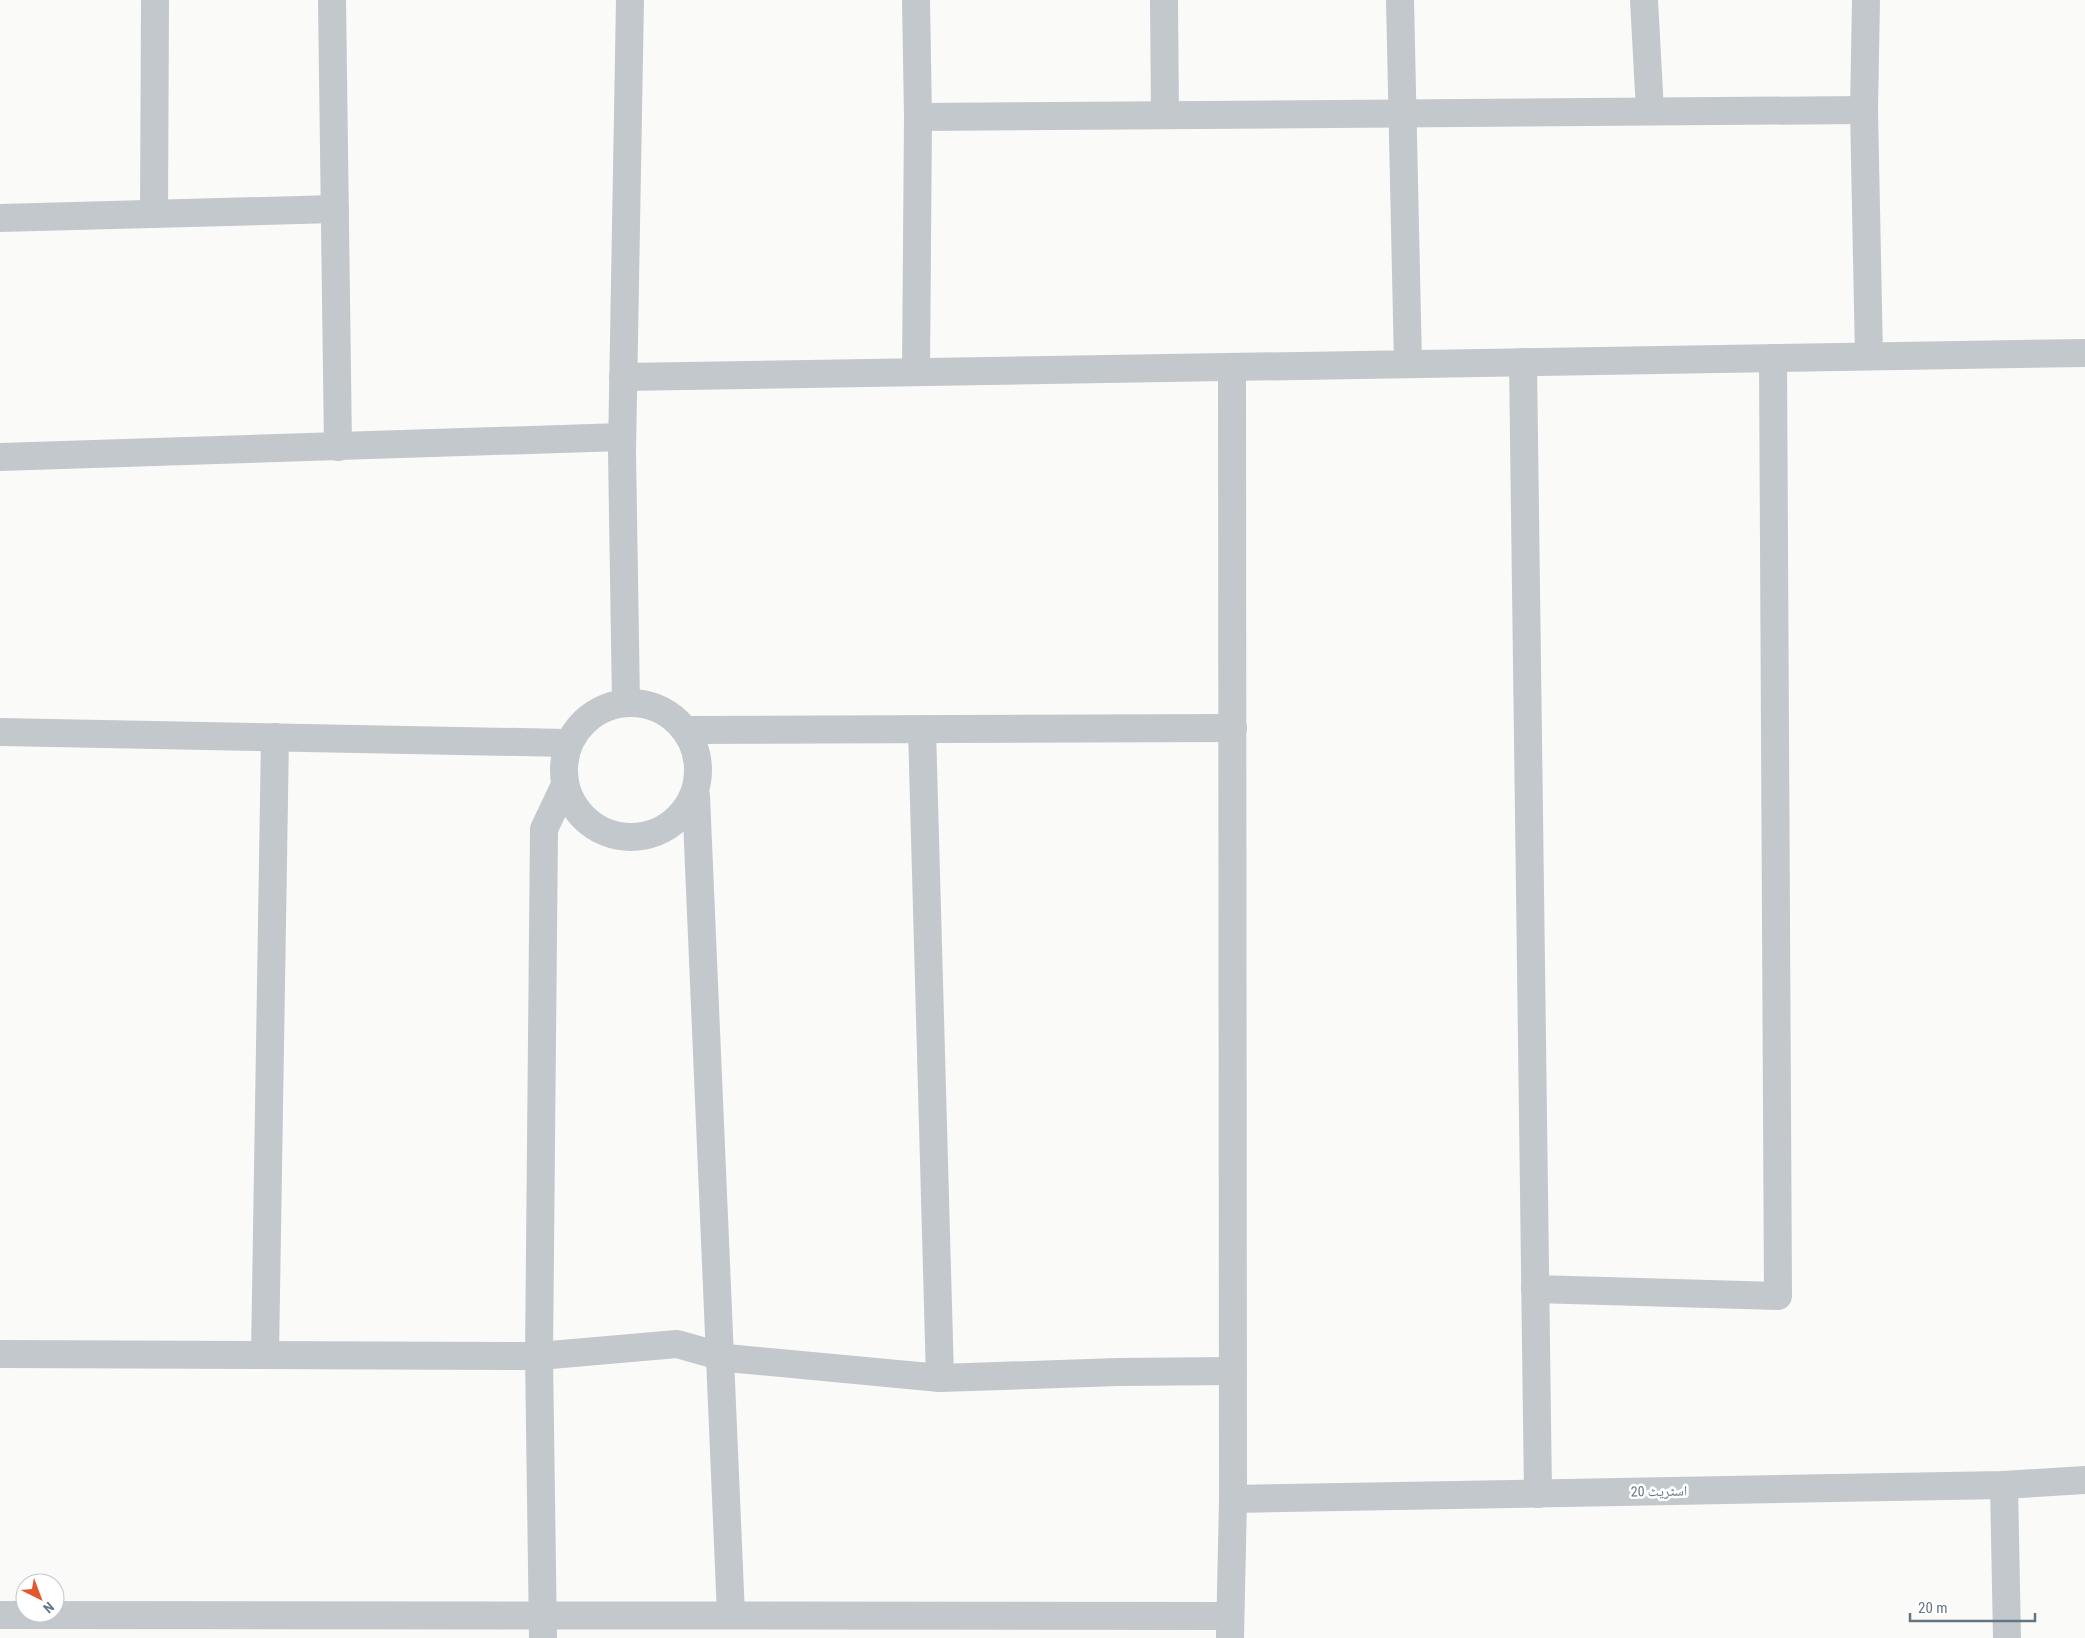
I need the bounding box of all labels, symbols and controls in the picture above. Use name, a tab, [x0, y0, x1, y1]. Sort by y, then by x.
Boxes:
street label: اسٹریٹ 20	[1631, 1483, 1687, 1500]
north arrow	[15, 1573, 65, 1623]
scale bar	[1910, 1590, 2035, 1622]
text: N	[40, 1599, 57, 1616]
text: 20 m	[1918, 1599, 1948, 1617]

